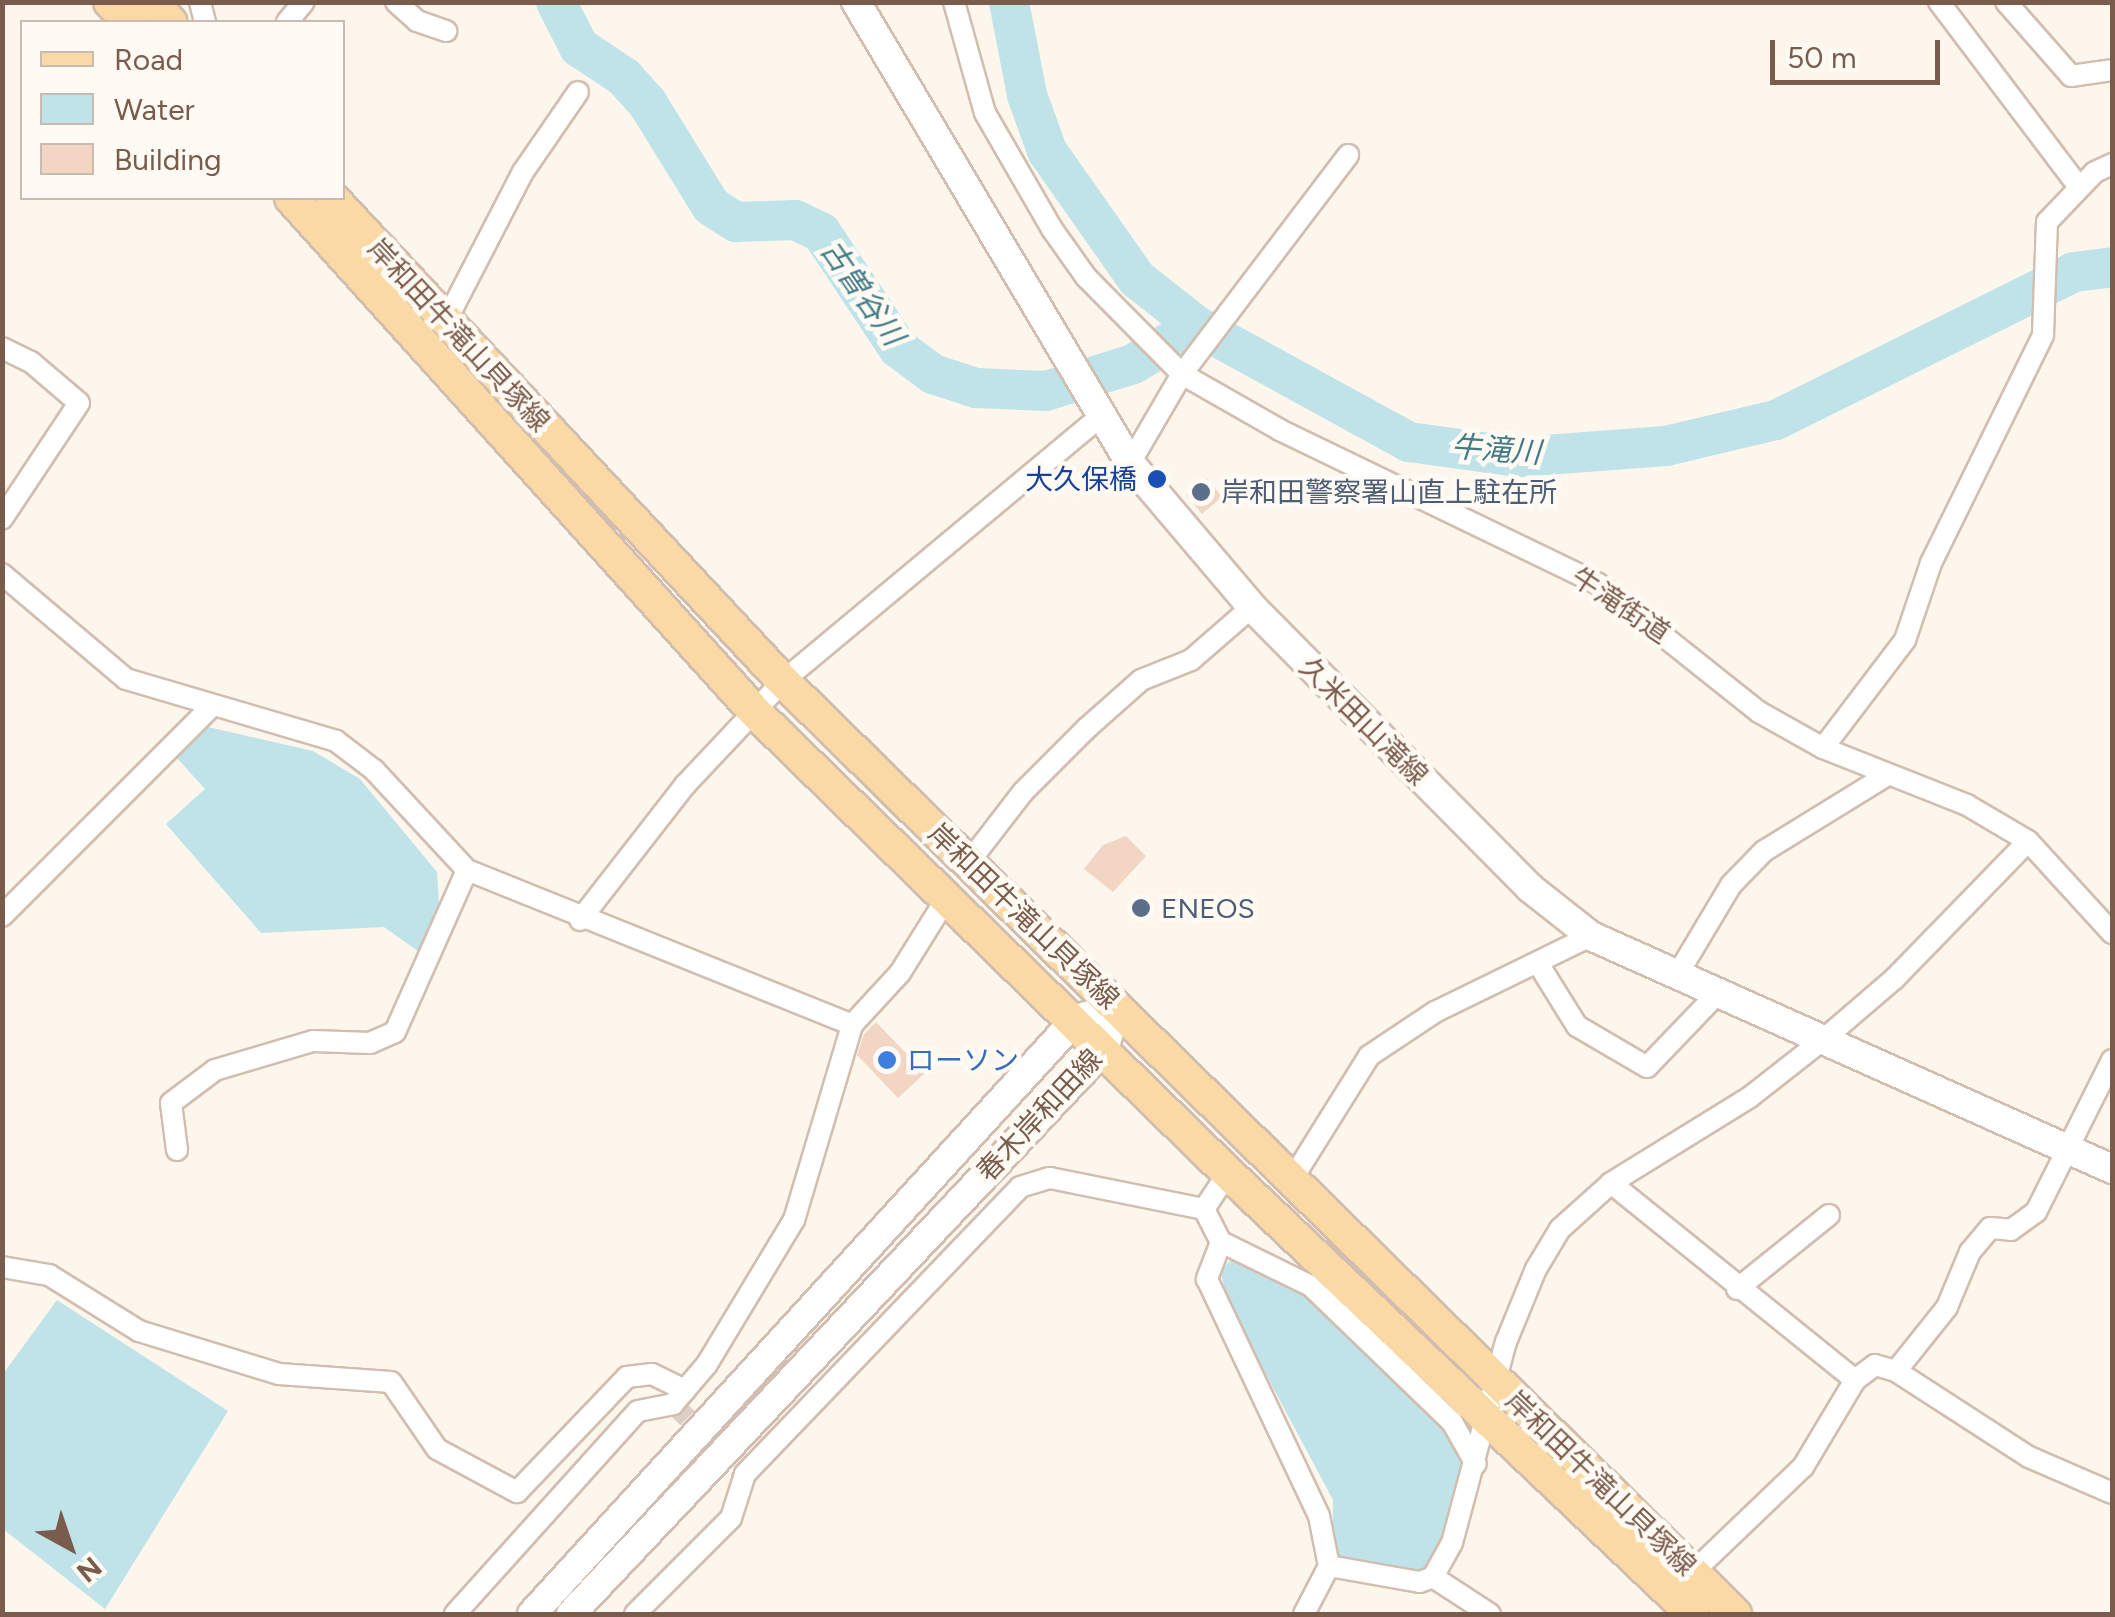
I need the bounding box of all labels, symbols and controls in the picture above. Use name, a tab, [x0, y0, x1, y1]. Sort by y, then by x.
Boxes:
legend	[20, 20, 345, 200]
scale bar	[1775, 20, 1945, 82]
text: 50 m	[1787, 39, 1856, 76]
text: Road	[114, 41, 183, 78]
text: Water	[114, 91, 195, 128]
text: Building	[114, 141, 222, 178]
street label: 岸和田牛滝山貝塚線	[361, 231, 557, 439]
water label: 古曽谷川	[813, 234, 911, 352]
water label: 牛滝川	[1450, 429, 1542, 471]
place label: 大久保橋	[1025, 462, 1137, 496]
marker: 大久保橋	[1146, 468, 1168, 490]
place label: 岸和田警察署山直上駐在所	[1221, 475, 1557, 509]
marker: 岸和田警察署山直上駐在所	[1190, 481, 1212, 503]
street label: 牛滝街道	[1565, 560, 1677, 650]
street label: 久米田山滝線	[1293, 650, 1435, 792]
street label: 岸和田牛滝山貝塚線	[922, 816, 1126, 1016]
place label: ENEOS	[1161, 891, 1255, 925]
marker: ENEOS	[1130, 897, 1152, 919]
street label: 春木岸和田線	[969, 1042, 1109, 1188]
place label: ローソン	[907, 1043, 1019, 1077]
marker: ローソン	[876, 1049, 898, 1071]
street label: 岸和田牛滝山貝塚線	[1499, 1383, 1703, 1583]
north arrow	[20, 1497, 120, 1597]
text: N	[70, 1550, 109, 1590]

